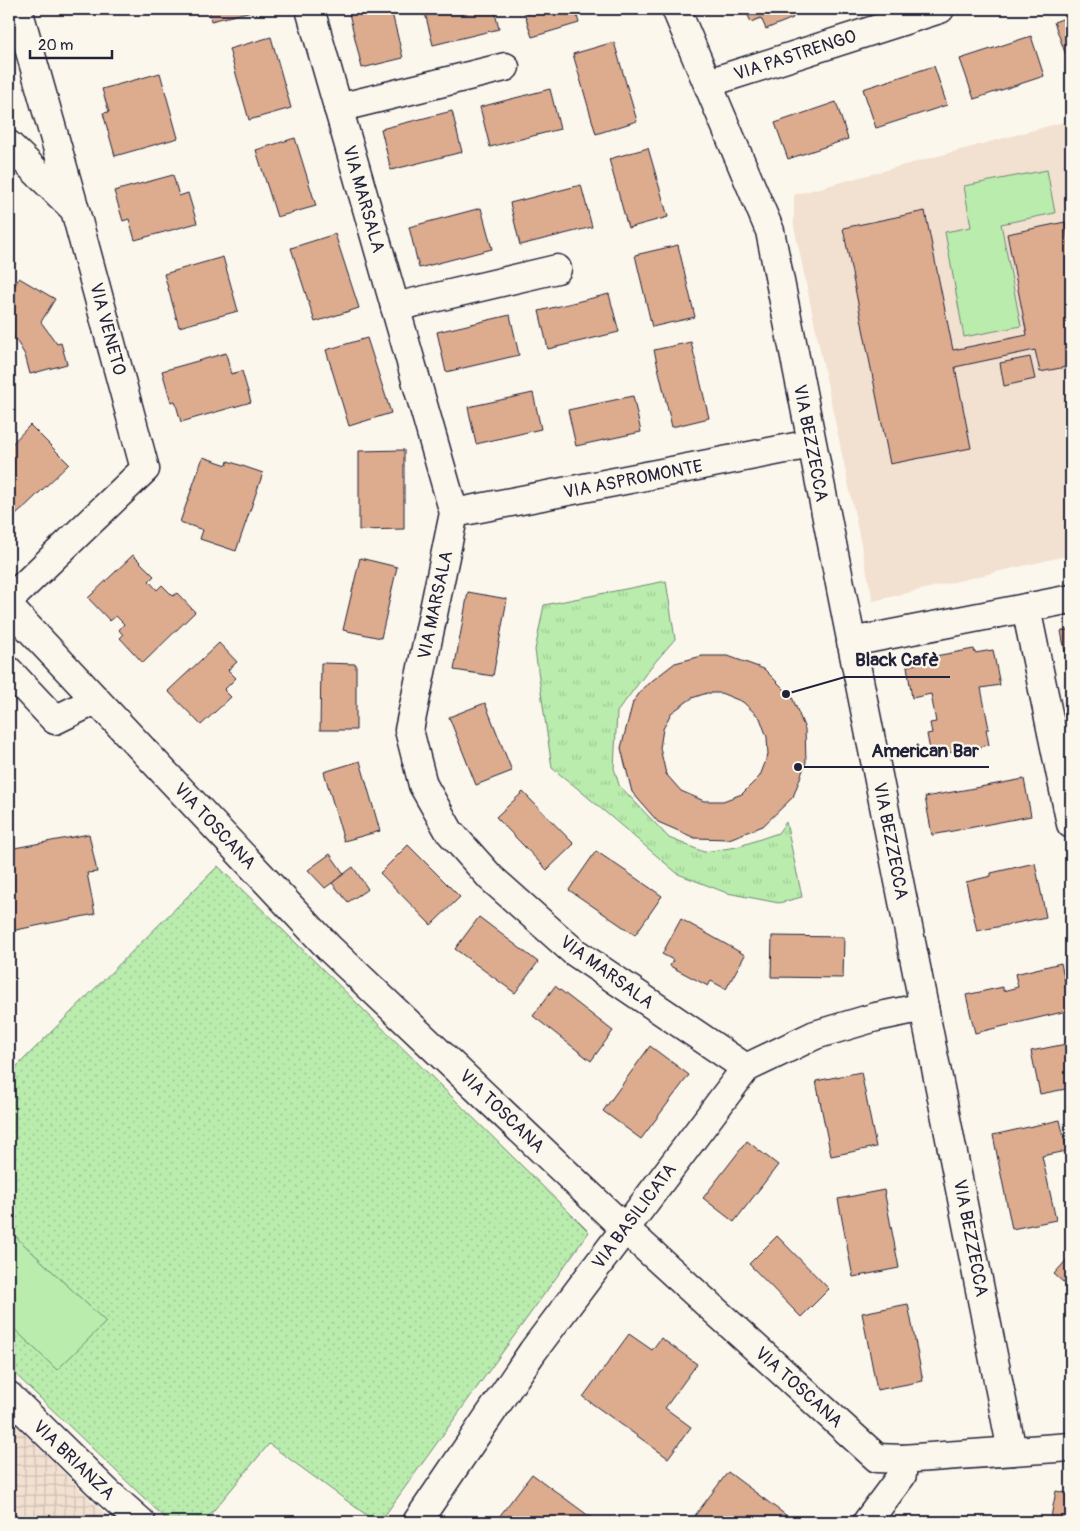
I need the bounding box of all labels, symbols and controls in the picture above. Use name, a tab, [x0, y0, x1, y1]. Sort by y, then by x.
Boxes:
street label: VIA PASTRENGO	[731, 25, 859, 86]
scale bar	[30, 28, 112, 60]
text: 20 m	[38, 36, 73, 55]
street label: VIA MARSALA	[337, 143, 390, 256]
street label: VIA VENETO	[84, 280, 131, 378]
street label: VIA BEZZECCA	[788, 383, 833, 504]
street label: VIA ASPROMONTE	[562, 455, 705, 504]
street label: VIA MARSALA	[413, 548, 458, 662]
callout: Black Cafè	[845, 643, 950, 677]
text: Black Cafè	[855, 648, 939, 672]
callout: American Bar	[861, 733, 989, 767]
text: American Bar	[871, 739, 979, 763]
street label: VIA TOSCANA	[169, 778, 261, 875]
street label: VIA BEZZECCA	[868, 781, 913, 902]
street label: VIA MARSALA	[555, 931, 658, 1014]
street label: VIA TOSCANA	[454, 1065, 549, 1158]
street label: VIA BASILICATA	[587, 1159, 682, 1274]
street label: VIA BEZZECCA	[948, 1178, 993, 1299]
street label: VIA TOSCANA	[750, 1342, 847, 1433]
street label: VIA BRIANZA	[28, 1416, 120, 1505]

